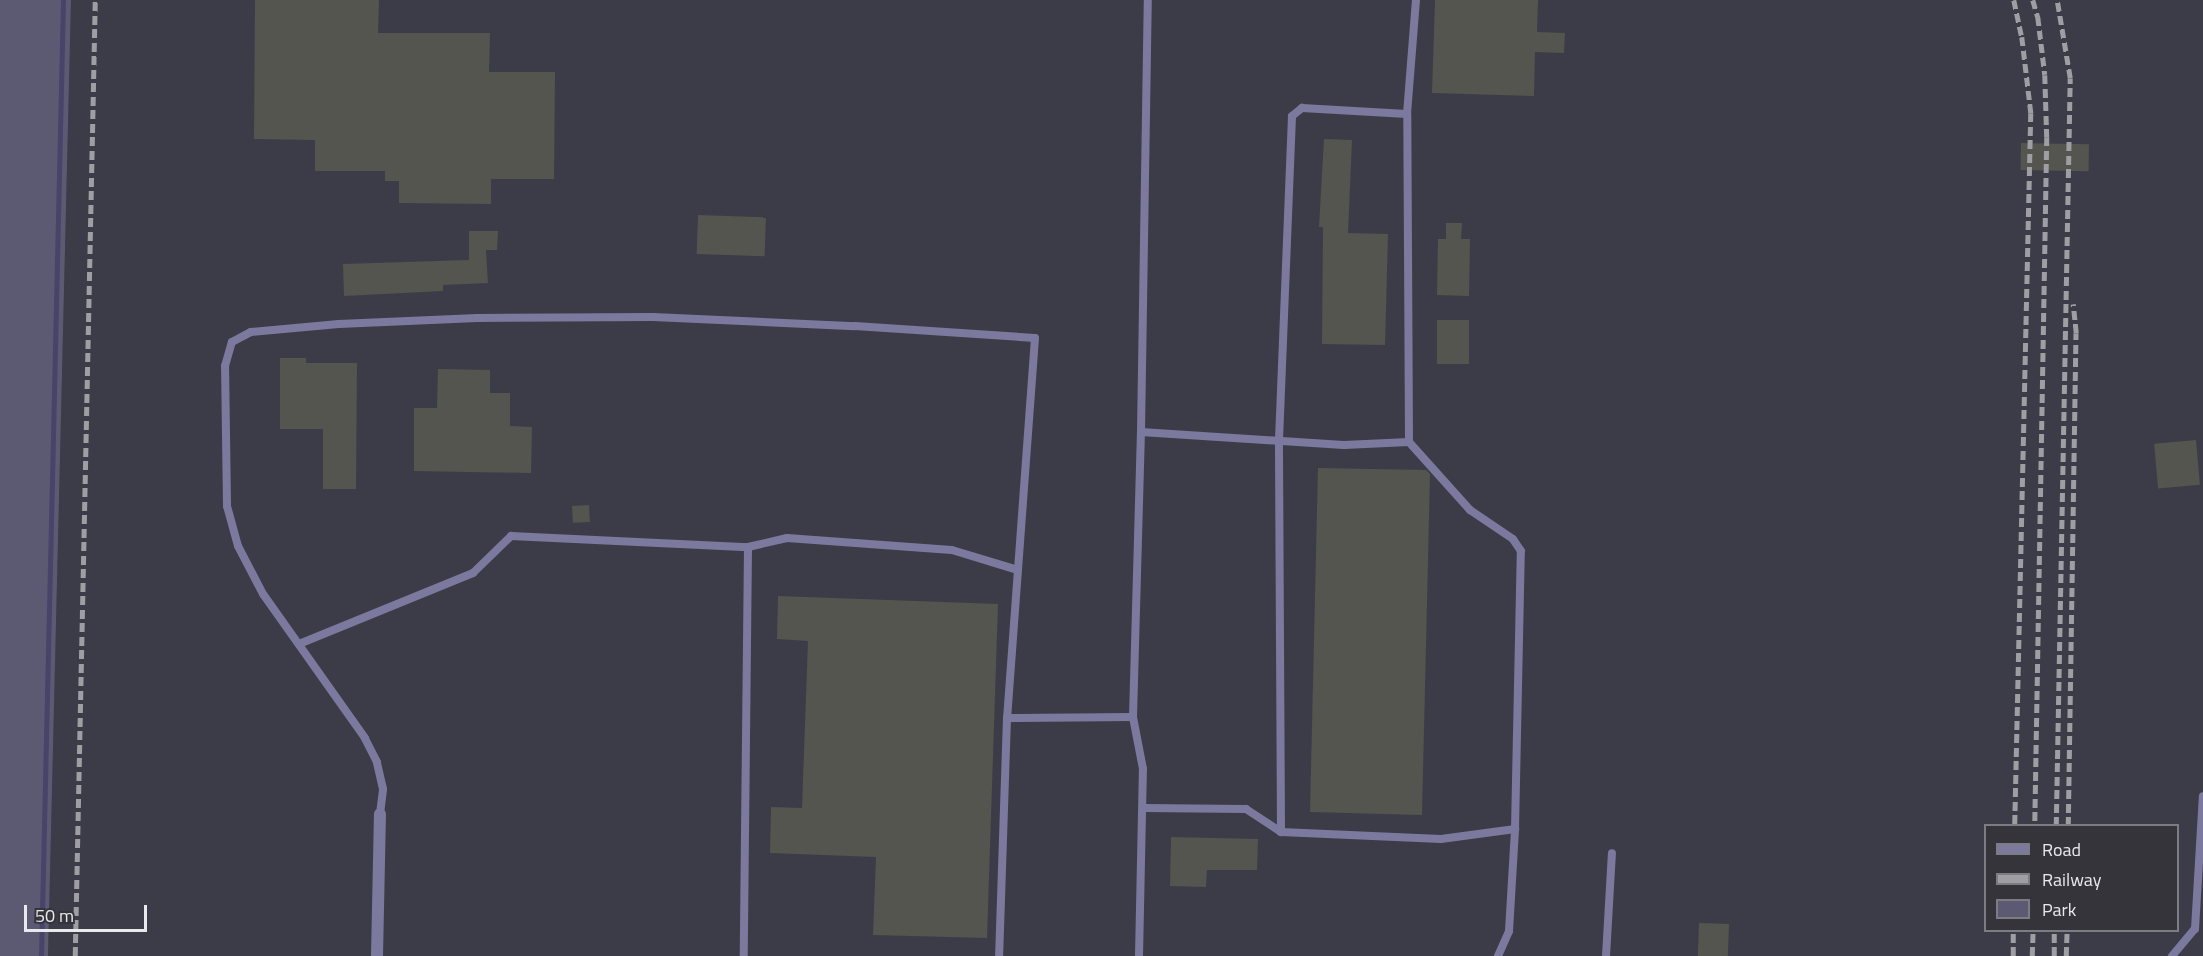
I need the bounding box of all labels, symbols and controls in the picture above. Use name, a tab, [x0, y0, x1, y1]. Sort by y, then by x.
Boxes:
legend	[1984, 824, 2179, 932]
text: Road	[2042, 836, 2081, 863]
text: Railway	[2042, 866, 2101, 893]
scale bar	[27, 893, 150, 931]
text: Park	[2042, 896, 2076, 923]
text: 50 m	[35, 902, 74, 929]

